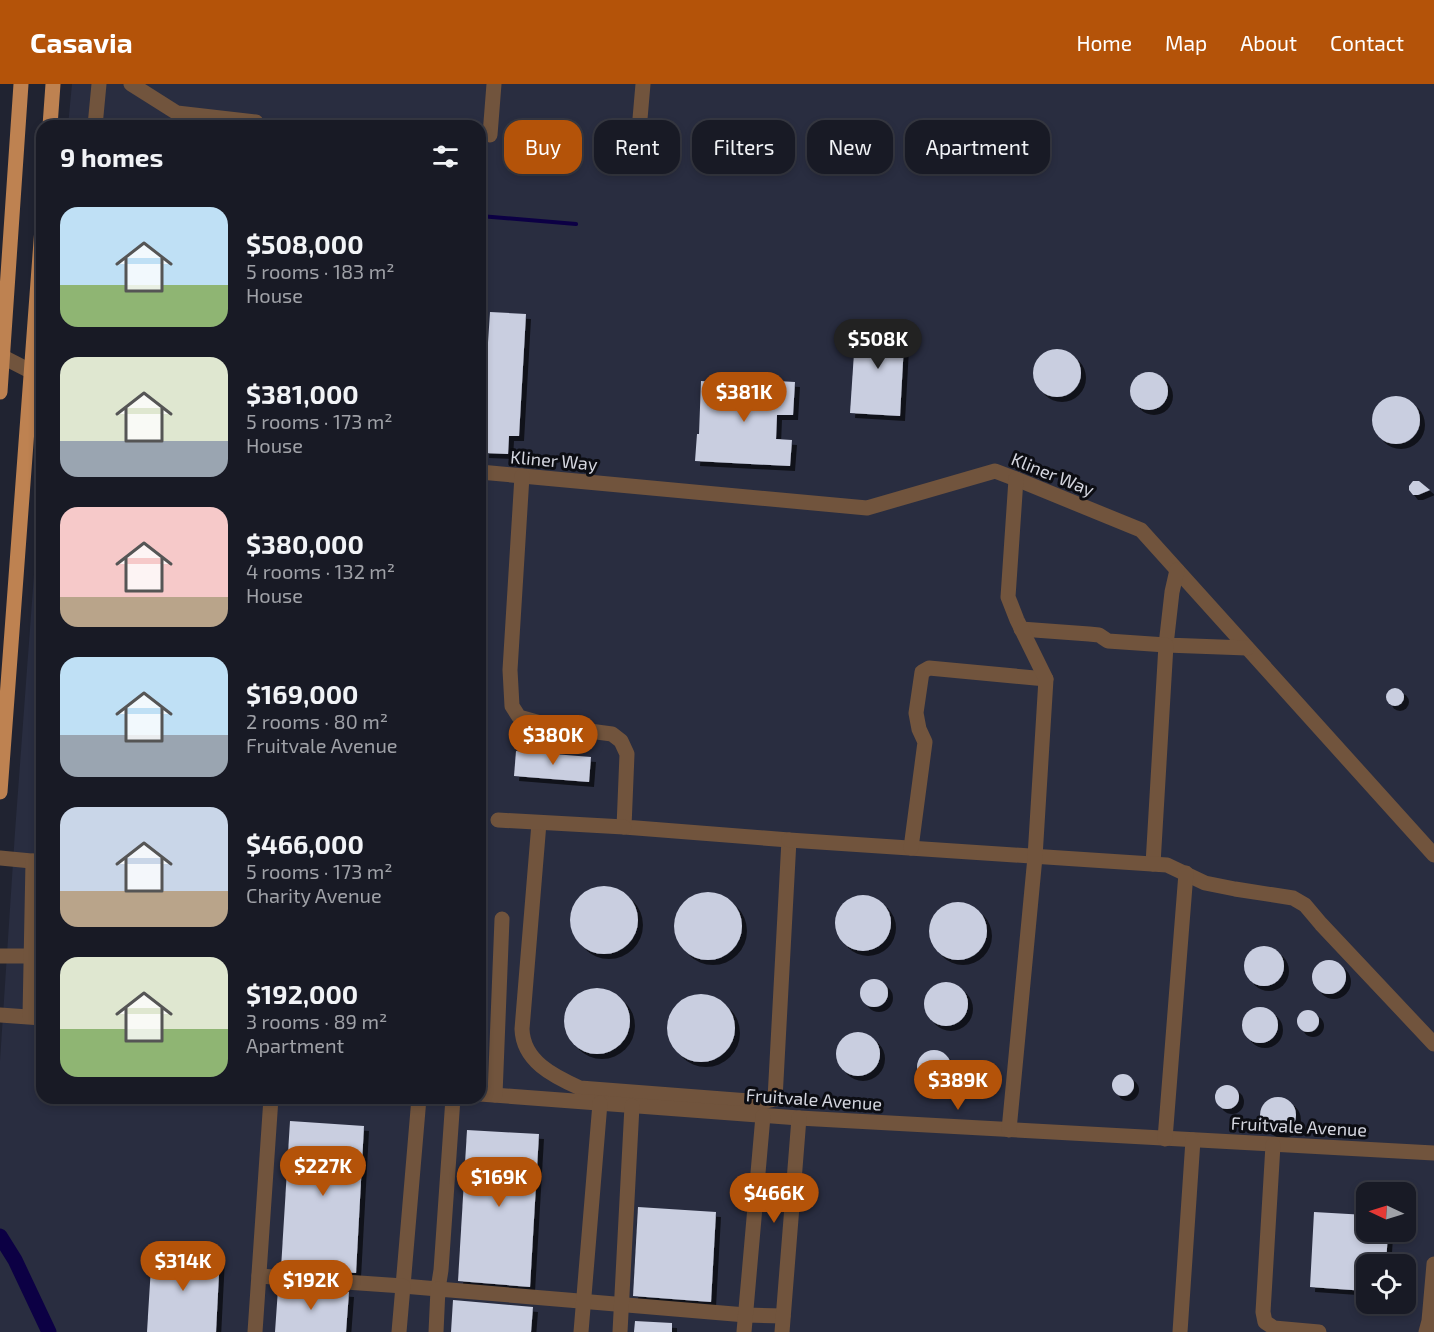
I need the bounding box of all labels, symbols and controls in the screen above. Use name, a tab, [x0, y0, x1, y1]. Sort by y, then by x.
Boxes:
text: Casavia	[30, 25, 133, 59]
text: Home	[1076, 30, 1132, 55]
text: Map	[1165, 30, 1207, 55]
text: About	[1240, 30, 1297, 55]
text: Contact	[1330, 30, 1404, 55]
chip: Buy	[504, 120, 582, 174]
chip: Rent	[594, 120, 680, 174]
chip: Filters	[692, 120, 795, 174]
chip: New	[807, 120, 893, 174]
chip: Apartment	[905, 120, 1050, 174]
icon: filters	[429, 140, 462, 173]
text: 9 homes	[60, 141, 163, 172]
text: $508,000	[246, 228, 364, 259]
icon: home	[108, 231, 180, 303]
text: 5 rooms · 183 m²	[246, 259, 394, 283]
text: House	[246, 283, 303, 307]
pin: $508K	[836, 319, 920, 370]
text: $508K	[848, 326, 908, 350]
pin: $381K	[702, 372, 786, 423]
text: $381,000	[246, 378, 359, 409]
text: $381K	[716, 379, 772, 403]
icon: home	[108, 381, 180, 453]
text: 5 rooms · 173 m²	[246, 409, 393, 433]
text: House	[246, 433, 303, 457]
street label: Kliner Way	[509, 445, 599, 475]
street label: Kliner Way	[1008, 447, 1098, 501]
text: $380,000	[246, 528, 364, 559]
icon: home	[108, 531, 180, 603]
text: 4 rooms · 132 m²	[246, 559, 395, 583]
text: House	[246, 583, 303, 607]
text: $169,000	[246, 678, 359, 709]
icon: home	[108, 681, 180, 753]
text: 2 rooms · 80 m²	[246, 709, 388, 733]
pin: $380K	[511, 715, 595, 766]
text: $380K	[523, 722, 583, 746]
text: Fruitvale Avenue	[246, 733, 398, 757]
text: $466,000	[246, 828, 364, 859]
icon: home	[108, 831, 180, 903]
text: 5 rooms · 173 m²	[246, 859, 393, 883]
text: Charity Avenue	[246, 883, 382, 907]
text: $192,000	[246, 978, 358, 1009]
icon: home	[108, 981, 180, 1053]
text: 3 rooms · 89 m²	[246, 1009, 387, 1033]
text: Apartment	[246, 1033, 344, 1057]
pin: $389K	[916, 1060, 1000, 1111]
text: $389K	[928, 1067, 988, 1091]
street label: Fruitvale Avenue	[745, 1083, 883, 1115]
street label: Fruitvale Avenue	[1230, 1111, 1368, 1141]
pin: $227K	[281, 1146, 365, 1197]
text: $227K	[294, 1153, 352, 1177]
pin: $169K	[457, 1157, 541, 1208]
text: $169K	[471, 1164, 527, 1188]
pin: $466K	[732, 1173, 816, 1224]
text: $466K	[744, 1180, 804, 1204]
north arrow	[1356, 1182, 1416, 1242]
map controls	[1356, 1182, 1416, 1314]
pin: $314K	[141, 1241, 225, 1292]
text: $314K	[155, 1248, 212, 1272]
button: locate	[1356, 1254, 1416, 1314]
pin: $192K	[269, 1260, 353, 1311]
text: $192K	[283, 1267, 339, 1291]

